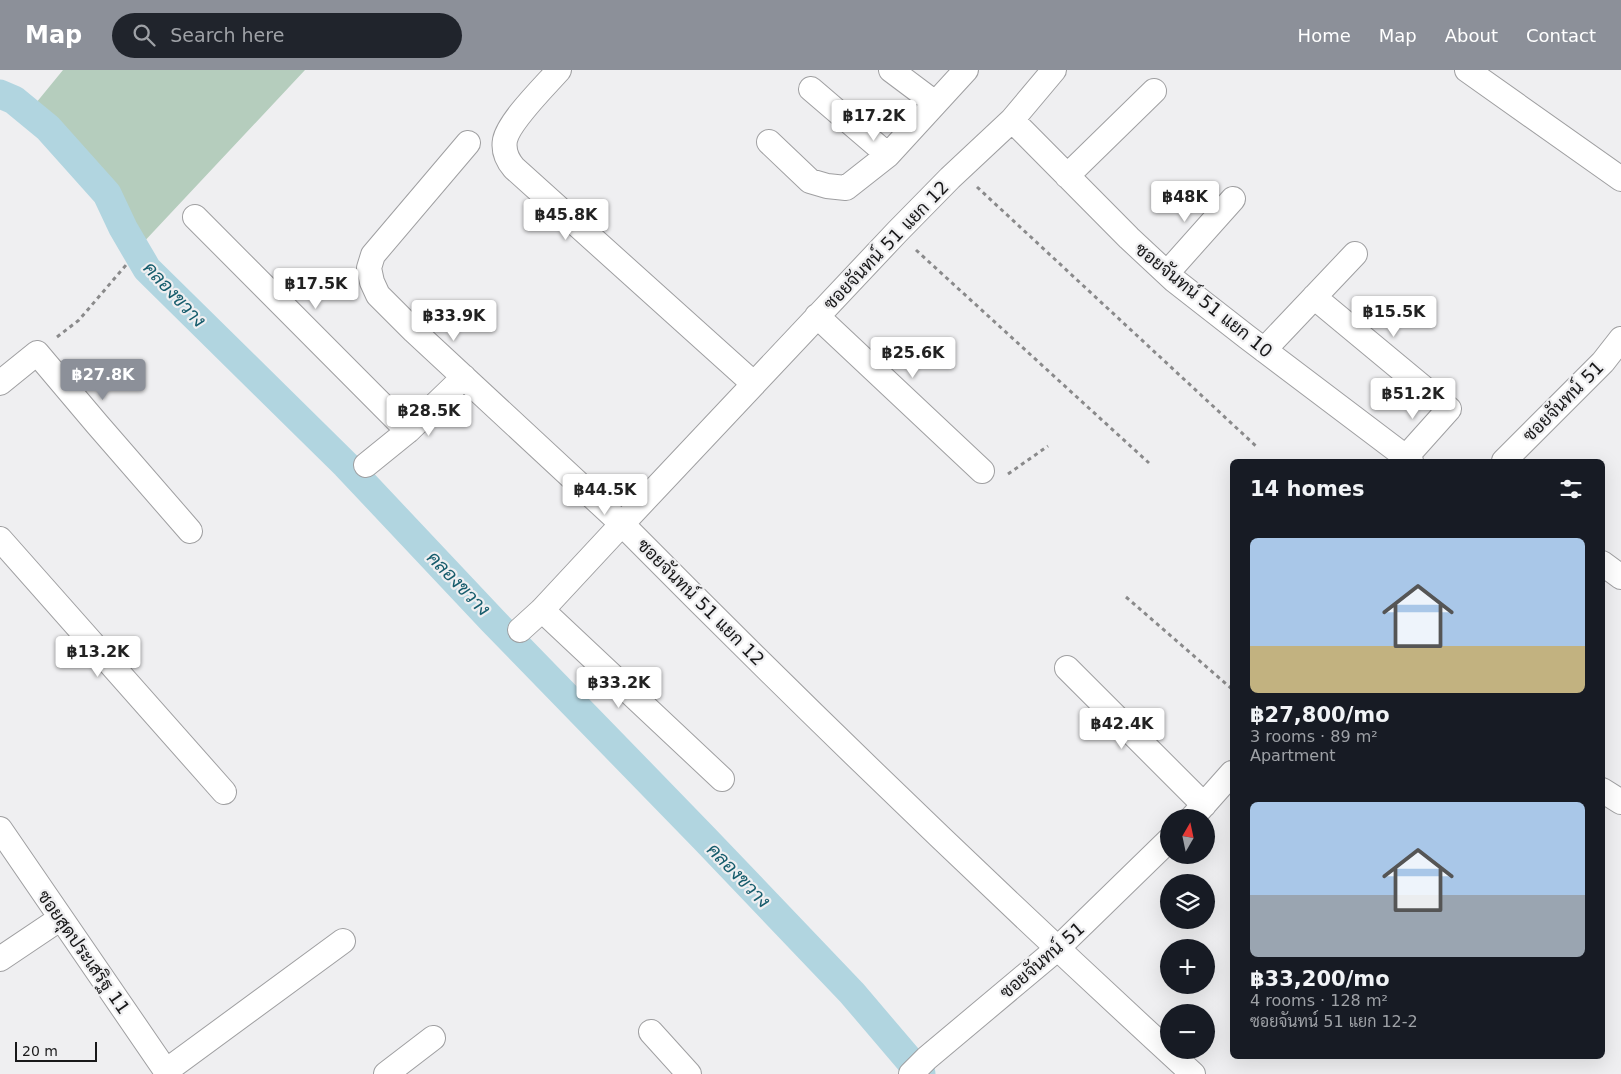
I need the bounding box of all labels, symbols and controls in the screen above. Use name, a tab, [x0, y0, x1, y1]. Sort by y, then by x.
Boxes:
search box	[112, 13, 462, 58]
text: Map	[25, 21, 82, 49]
icon: search	[130, 21, 158, 49]
text: Search here	[170, 24, 284, 46]
text: Home	[1298, 25, 1351, 46]
text: Map	[1379, 25, 1417, 46]
text: About	[1445, 25, 1498, 46]
text: Contact	[1526, 25, 1596, 46]
pin: ฿17.2K	[833, 100, 915, 142]
text: ฿17.2K	[842, 106, 906, 125]
street label: ซอยจันทน์ 51 แยก 12	[818, 175, 953, 314]
pin: ฿48K	[1155, 180, 1215, 223]
text: ฿48K	[1162, 187, 1208, 206]
pin: ฿45.8K	[525, 198, 607, 241]
text: ฿45.8K	[534, 205, 598, 224]
street label: ซอยจันทน์ 51 แยก 10	[1131, 237, 1278, 362]
water label: คลองขวาง	[139, 257, 211, 331]
pin: ฿17.5K	[275, 268, 357, 310]
text: ฿17.5K	[284, 274, 348, 293]
pin: ฿15.5K	[1353, 296, 1435, 338]
pin: ฿33.9K	[413, 300, 495, 342]
text: ฿15.5K	[1362, 302, 1426, 321]
text: ฿33.9K	[422, 306, 486, 325]
pin: ฿25.6K	[872, 336, 954, 379]
text: ฿25.6K	[881, 343, 945, 362]
street label: ซอยจันทน์ 51	[1517, 355, 1608, 446]
pin: ฿27.8K	[62, 358, 144, 401]
text: ฿27.8K	[71, 365, 135, 384]
pin: ฿51.2K	[1372, 378, 1454, 420]
text: ฿51.2K	[1381, 384, 1445, 403]
pin: ฿28.5K	[388, 394, 470, 437]
text: ฿28.5K	[397, 401, 461, 420]
pin: ฿44.5K	[564, 474, 646, 516]
icon: filters	[1557, 475, 1585, 503]
text: 14 homes	[1250, 477, 1365, 501]
text: ฿44.5K	[573, 480, 637, 499]
street label: ซอยจันทน์ 51 แยก 12	[633, 533, 770, 670]
water label: คลองขวาง	[423, 546, 495, 620]
icon: home	[1373, 571, 1463, 661]
pin: ฿13.2K	[57, 636, 139, 678]
text: ฿13.2K	[66, 642, 130, 661]
pin: ฿33.2K	[578, 666, 660, 709]
text: ฿33.2K	[587, 673, 651, 692]
text: ฿27,800/mo	[1250, 703, 1390, 727]
pin: ฿42.4K	[1081, 708, 1163, 750]
text: ฿42.4K	[1090, 714, 1154, 733]
text: 3 rooms · 89 m²	[1250, 727, 1378, 746]
text: Apartment	[1250, 746, 1336, 765]
north arrow	[1160, 809, 1215, 864]
map controls	[1160, 809, 1215, 1059]
icon: home	[1373, 835, 1463, 925]
water label: คลองขวาง	[703, 838, 775, 912]
button: layers	[1160, 874, 1215, 929]
street label: ซอยสุดประเสริฐ 11	[32, 886, 135, 1019]
street label: ซอยจันทน์ 51	[994, 916, 1089, 1002]
button: +	[1160, 939, 1215, 994]
text: ฿33,200/mo	[1250, 967, 1390, 991]
text: 4 rooms · 128 m²	[1250, 991, 1388, 1010]
button: −	[1160, 1004, 1215, 1059]
text: ซอยจันทน์ 51 แยก 12-2	[1250, 1012, 1418, 1031]
scale bar	[15, 1039, 98, 1062]
text: 20 m	[22, 1043, 58, 1059]

